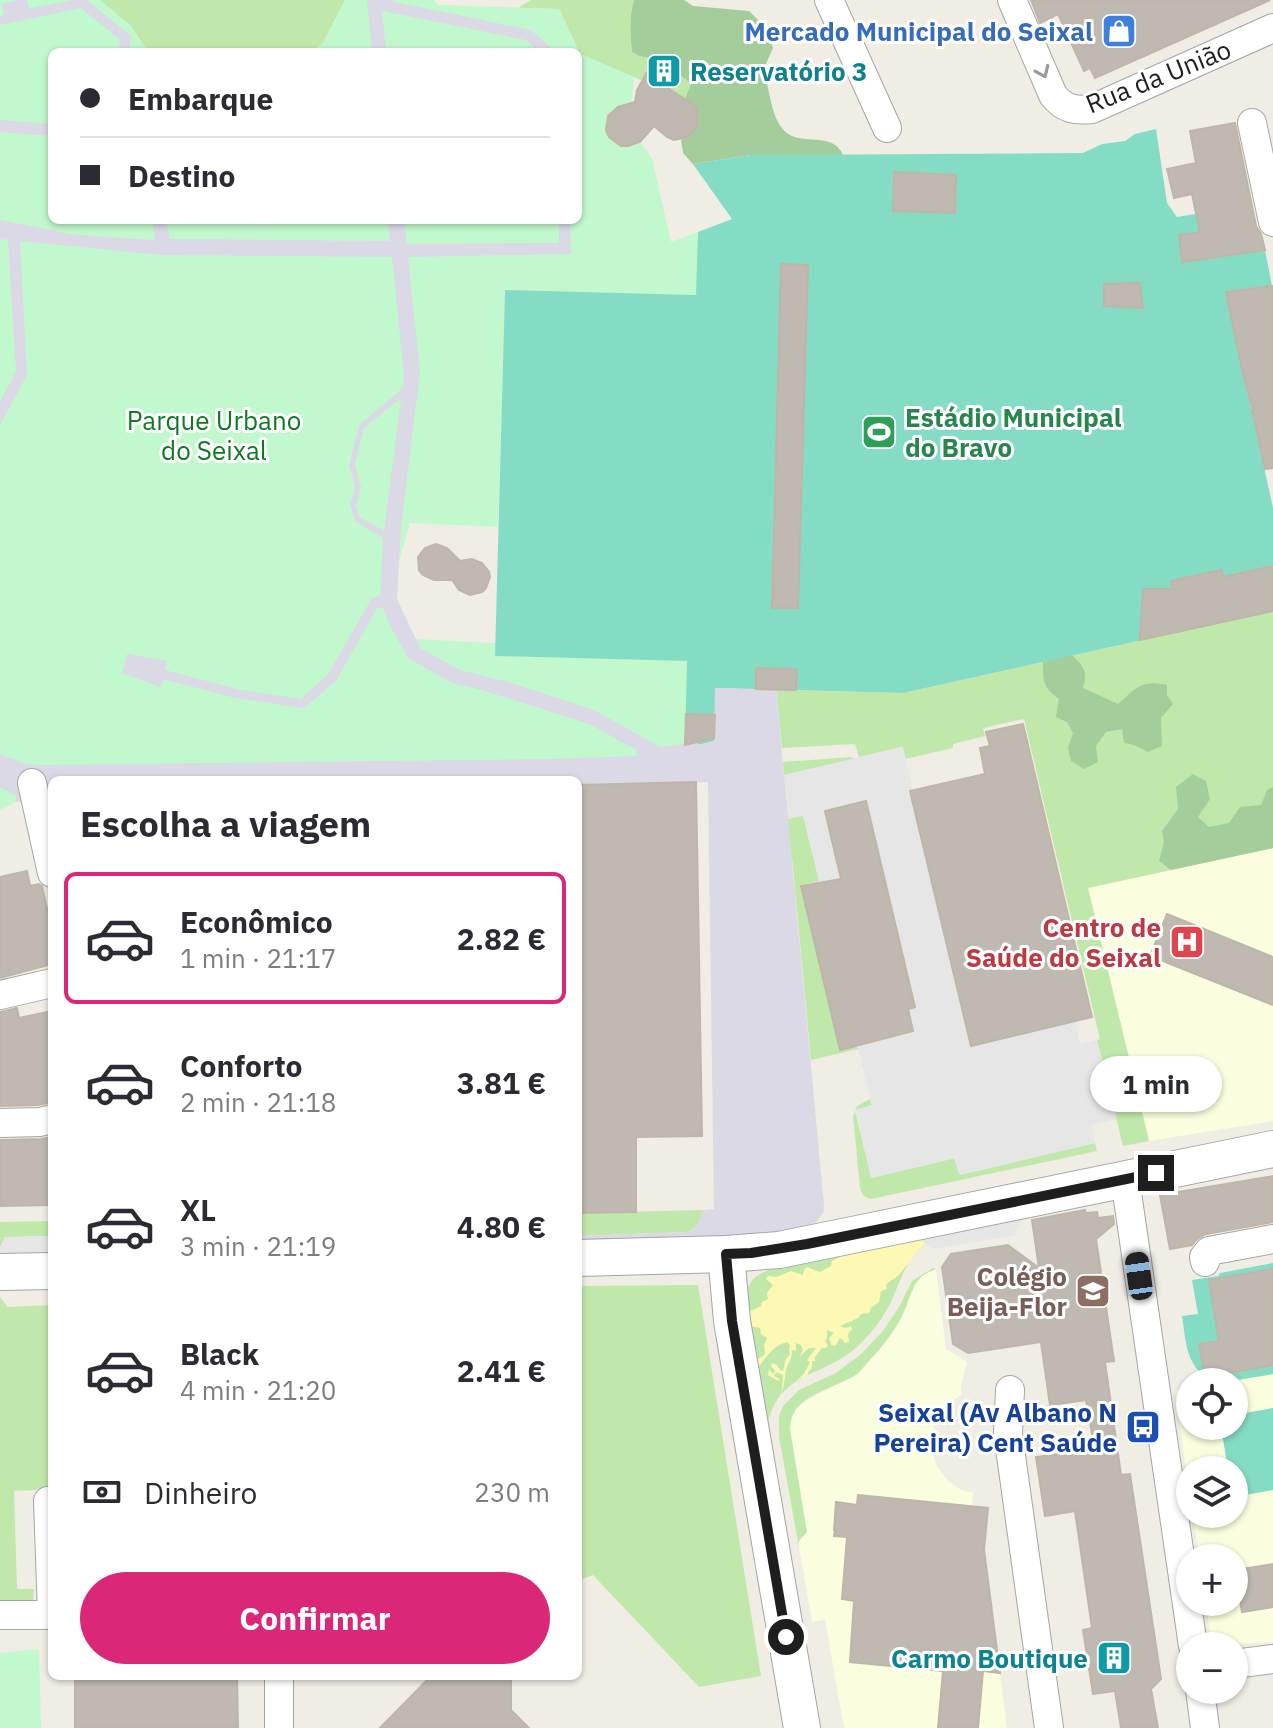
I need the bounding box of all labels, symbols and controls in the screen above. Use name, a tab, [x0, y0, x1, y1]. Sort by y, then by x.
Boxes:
shop icon: Mercado Municipal do Seixal	[1100, 12, 1138, 50]
place label: Mercado Municipal do Seixal	[745, 14, 1093, 48]
street label: Rua da União	[1080, 31, 1236, 121]
building icon: Reservatório 3	[645, 52, 683, 90]
place label: Reservatório 3	[690, 54, 867, 88]
one-way arrow	[1034, 63, 1050, 78]
text: Embarque	[128, 79, 273, 118]
text: Destino	[128, 156, 236, 195]
place label: Estádio Municipal do Bravo	[905, 400, 1122, 464]
park label: Parque Urbano do Seixal	[127, 403, 301, 467]
sports icon: Estádio Municipal do Bravo	[860, 413, 898, 451]
text: Escolha a viagem	[80, 800, 371, 847]
icon: car	[84, 902, 156, 974]
text: Econômico	[180, 902, 333, 941]
place label: Centro de Saúde do Seixal	[966, 910, 1161, 974]
text: 2.82 €	[457, 919, 546, 958]
hospital icon: Centro de Saúde do Seixal	[1168, 923, 1206, 961]
text: 1 min · 21:17	[180, 941, 336, 975]
icon: car	[84, 1046, 156, 1118]
text: Conforto	[180, 1046, 303, 1085]
callout: 1 min	[1090, 1057, 1222, 1113]
text: 3.81 €	[457, 1063, 546, 1102]
text: 1 min	[1122, 1067, 1190, 1101]
text: 2 min · 21:18	[180, 1085, 336, 1119]
route end	[1138, 1155, 1174, 1191]
icon: car	[84, 1190, 156, 1262]
text: XL	[180, 1190, 216, 1229]
text: 4.80 €	[457, 1207, 546, 1246]
text: 3 min · 21:19	[180, 1229, 336, 1263]
car	[1124, 1251, 1154, 1301]
place label: Colégio Beija-Flor	[947, 1259, 1067, 1323]
school or university icon: Colégio Beija-Flor	[1074, 1272, 1112, 1310]
icon: car	[84, 1334, 156, 1406]
text: Black	[180, 1334, 259, 1373]
text: 2.41 €	[457, 1351, 546, 1390]
map controls	[1176, 1368, 1248, 1704]
button: locate	[1176, 1368, 1248, 1440]
text: 4 min · 21:20	[180, 1373, 336, 1407]
place label: Seixal (Av Albano N Pereira) Cent Saúde	[874, 1395, 1117, 1459]
bus stop icon: Seixal (Av Albano N Pereira) Cent Saúde	[1124, 1408, 1162, 1446]
button: layers	[1176, 1456, 1248, 1528]
icon: cash	[80, 1470, 124, 1514]
text: Dinheiro	[144, 1473, 257, 1512]
text: 230 m	[474, 1475, 550, 1509]
button: +	[1176, 1544, 1248, 1616]
button: Confirmar	[80, 1572, 550, 1664]
route start	[768, 1619, 804, 1655]
button: −	[1176, 1632, 1248, 1704]
building icon: Carmo Boutique	[1095, 1639, 1133, 1677]
place label: Carmo Boutique	[891, 1641, 1088, 1675]

